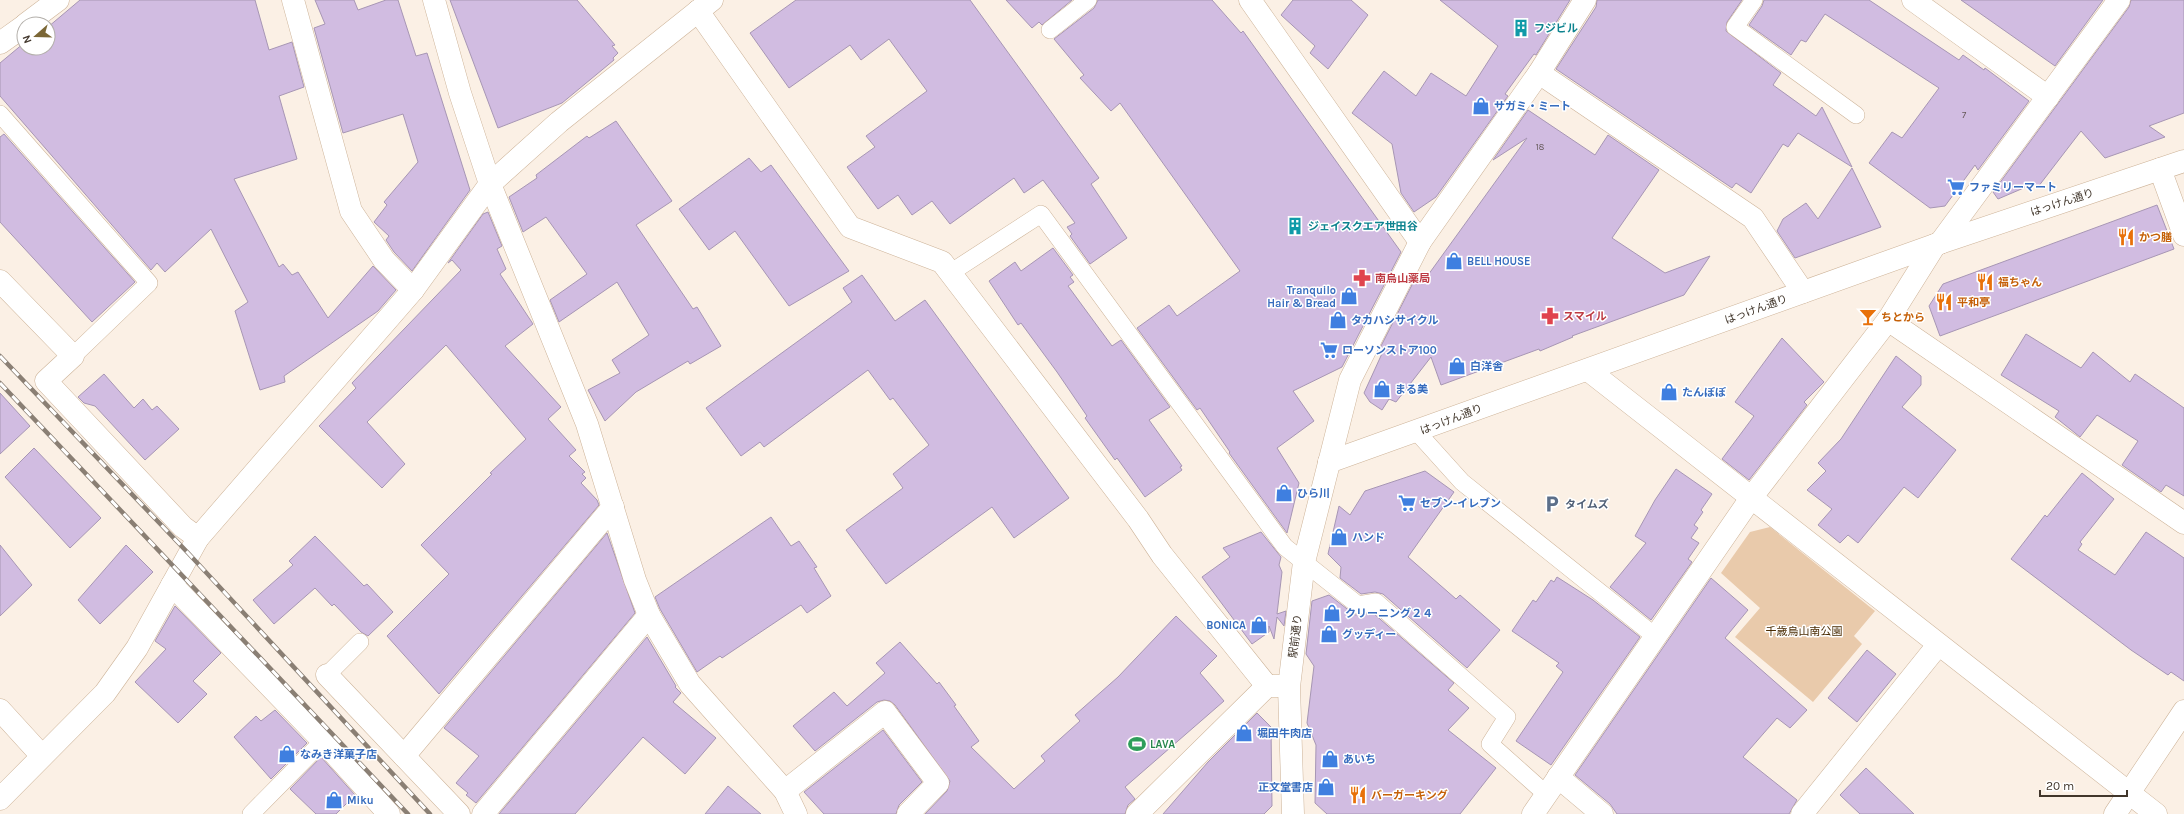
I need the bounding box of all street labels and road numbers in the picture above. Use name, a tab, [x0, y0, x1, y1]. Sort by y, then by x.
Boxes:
street label: はっけん通り	[2029, 186, 2096, 219]
street label: はっけん通り	[1723, 292, 1789, 327]
street label: はっけん通り	[1418, 402, 1484, 437]
street label: 駅前通り	[1286, 613, 1305, 659]

